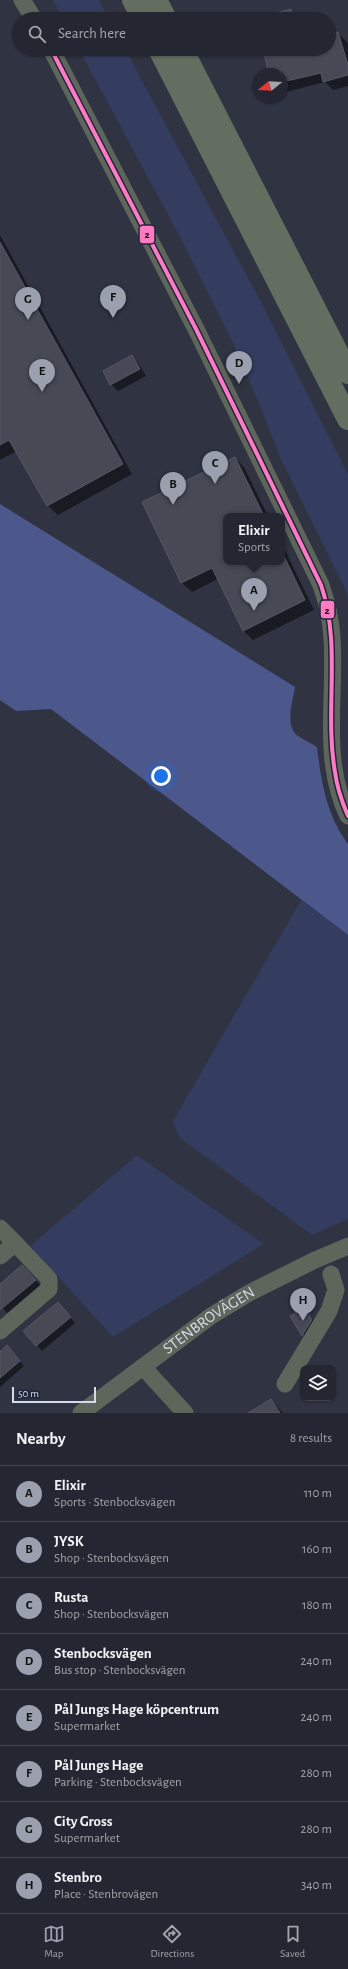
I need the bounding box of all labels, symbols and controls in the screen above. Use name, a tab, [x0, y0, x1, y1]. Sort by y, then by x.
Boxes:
search box	[12, 12, 336, 56]
icon: search	[26, 23, 48, 45]
text: Search here	[58, 26, 126, 41]
north arrow	[252, 68, 288, 104]
line badge: 2	[139, 225, 155, 244]
text: 2	[144, 229, 150, 240]
pin: F	[100, 285, 126, 318]
pin: G	[15, 287, 41, 320]
pin: D	[226, 351, 252, 384]
pin: E	[29, 359, 55, 392]
pin: C	[202, 451, 228, 484]
pin: B	[160, 472, 186, 505]
popup	[223, 513, 285, 565]
text: Elixir	[238, 523, 270, 538]
text: Sports	[238, 541, 270, 554]
pin: A	[241, 578, 267, 611]
line badge: 2	[320, 600, 335, 619]
text: 2	[324, 605, 330, 616]
your location	[151, 766, 171, 786]
street label: STENBROVÄGEN	[160, 1284, 257, 1357]
pin: H	[290, 1288, 316, 1321]
map controls	[300, 1365, 336, 1401]
button: layers	[300, 1365, 336, 1401]
scale bar	[12, 1385, 96, 1404]
text: 50 m	[18, 1388, 39, 1399]
text: Nearby	[16, 1430, 66, 1447]
text: 8 results	[290, 1432, 332, 1445]
text: Elixir	[54, 1478, 86, 1493]
text: A	[25, 1487, 33, 1500]
text: 110 m	[304, 1487, 332, 1500]
text: Sports · Stenbocksvägen	[54, 1496, 175, 1509]
text: JYSK	[54, 1534, 84, 1549]
text: B	[25, 1543, 33, 1556]
text: 160 m	[302, 1543, 332, 1556]
text: Shop · Stenbocksvägen	[54, 1552, 169, 1565]
text: Rusta	[54, 1590, 89, 1605]
text: C	[26, 1599, 32, 1612]
text: 180 m	[302, 1599, 332, 1612]
text: Shop · Stenbocksvägen	[54, 1608, 169, 1621]
text: Stenbocksvägen	[54, 1646, 152, 1661]
text: D	[25, 1655, 33, 1668]
text: 240 m	[300, 1655, 332, 1668]
text: Bus stop · Stenbocksvägen	[54, 1664, 186, 1677]
text: Pål Jungs Hage köpcentrum	[54, 1702, 219, 1717]
text: E	[26, 1711, 32, 1724]
text: 240 m	[300, 1711, 332, 1724]
text: Supermarket	[54, 1720, 120, 1733]
text: Pål Jungs Hage	[54, 1758, 143, 1773]
text: F	[26, 1767, 32, 1780]
text: 280 m	[301, 1767, 332, 1780]
text: Parking · Stenbocksvägen	[54, 1776, 182, 1789]
text: City Gross	[54, 1814, 113, 1829]
text: G	[25, 1823, 33, 1836]
text: 280 m	[301, 1823, 332, 1836]
text: Supermarket	[54, 1832, 120, 1845]
text: Stenbro	[54, 1870, 102, 1885]
text: H	[24, 1879, 34, 1892]
text: 340 m	[301, 1879, 332, 1892]
text: Place · Stenbrovägen	[54, 1888, 158, 1901]
tab: Map	[43, 1923, 65, 1960]
tab: Directions	[150, 1923, 194, 1960]
tab: Saved	[280, 1923, 305, 1960]

